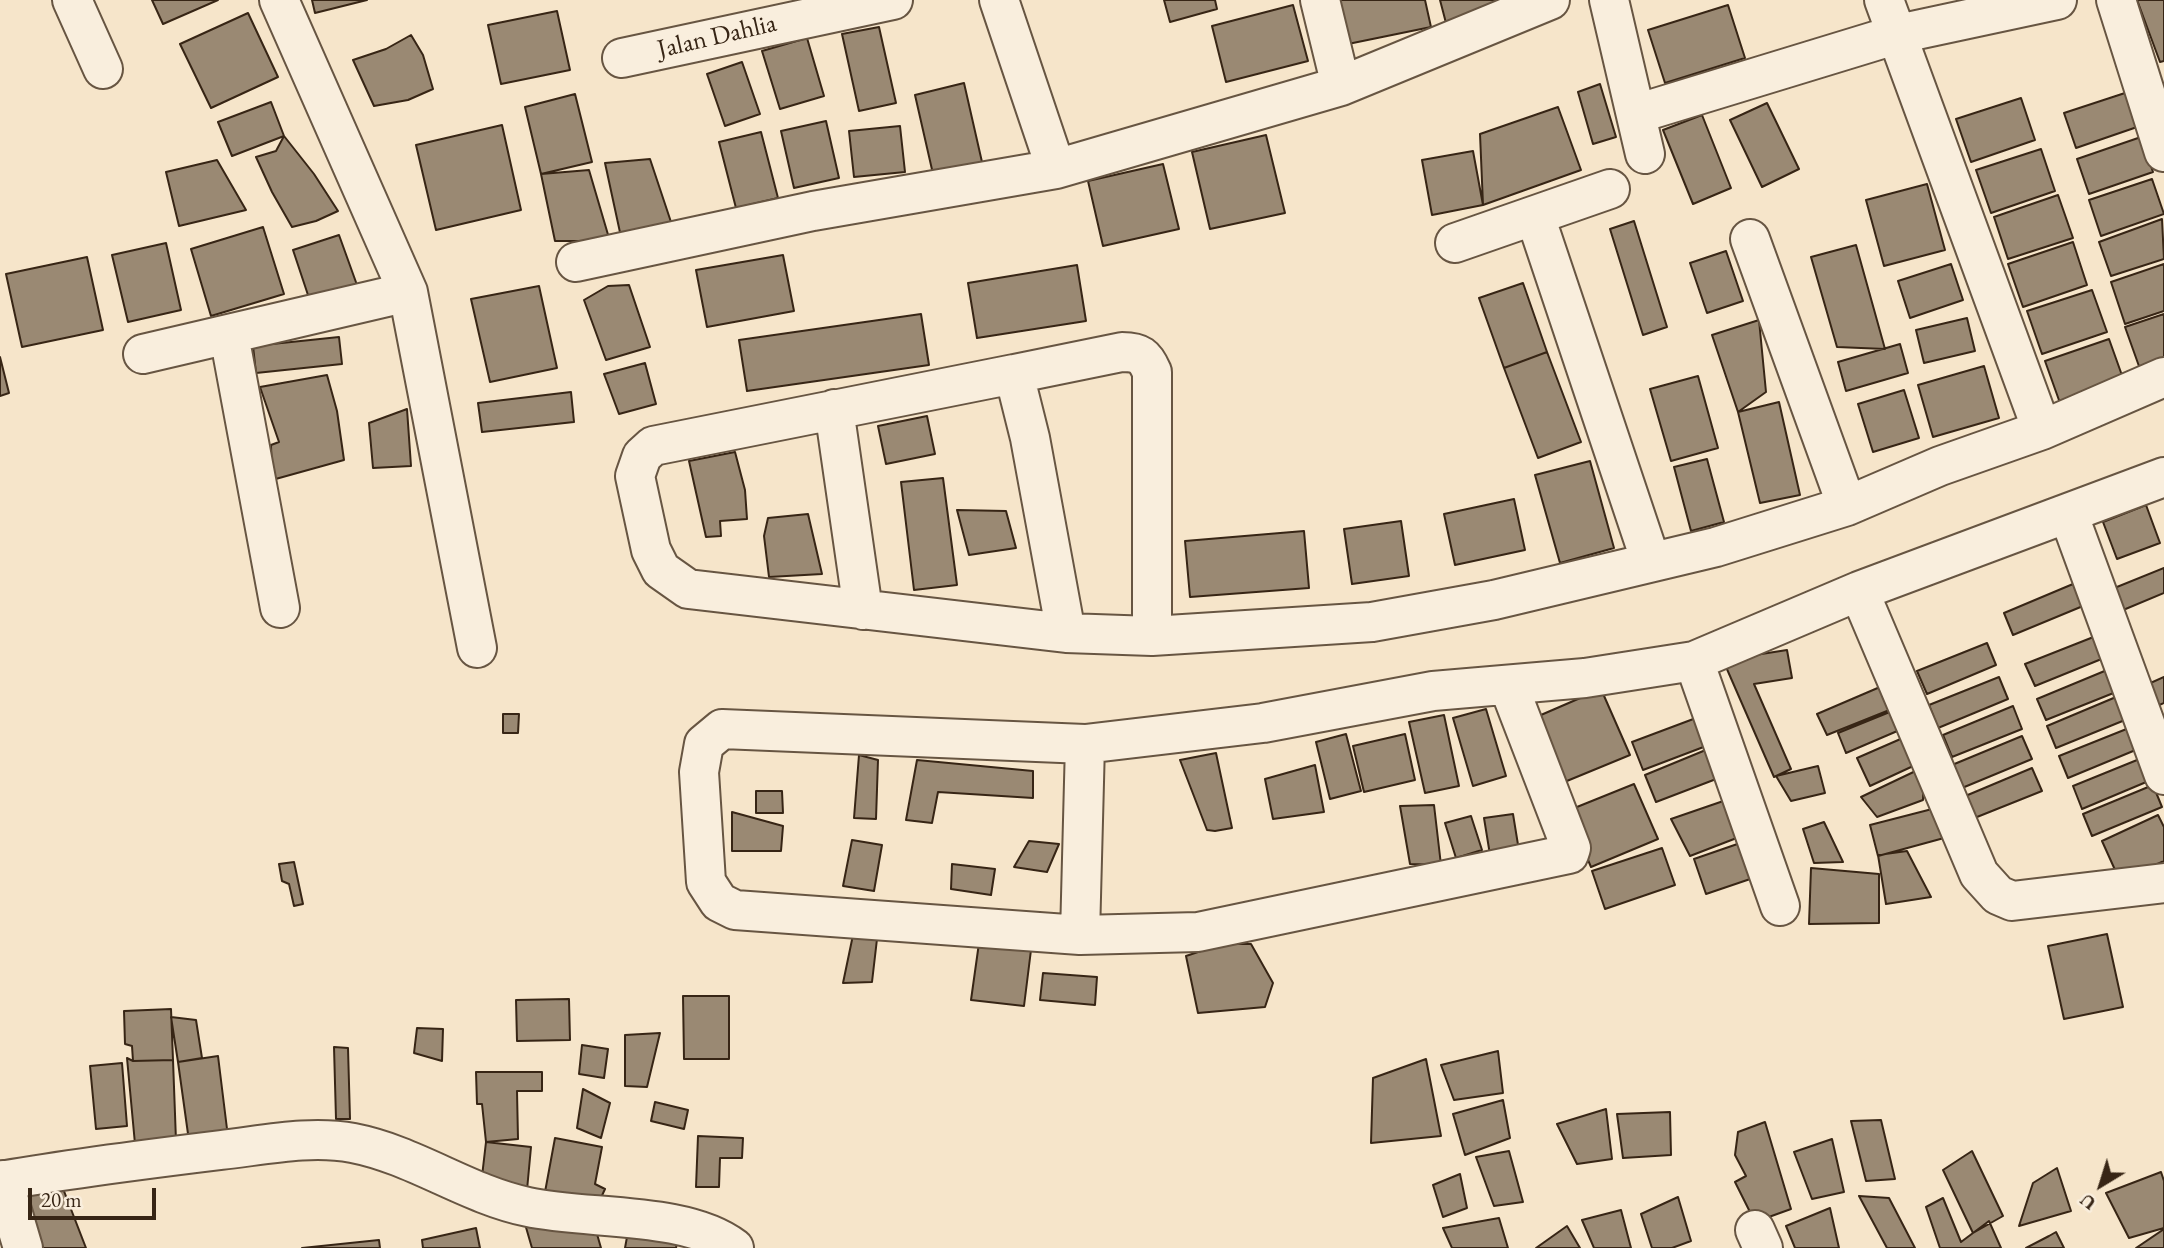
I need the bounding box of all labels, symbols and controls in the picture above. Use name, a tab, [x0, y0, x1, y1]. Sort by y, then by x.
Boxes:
street label: Jalan Dahlia	[654, 8, 780, 66]
north arrow	[2066, 1150, 2136, 1220]
scale bar	[32, 1174, 159, 1218]
text: 20 m	[41, 1186, 82, 1213]
text: U	[2074, 1188, 2101, 1216]

